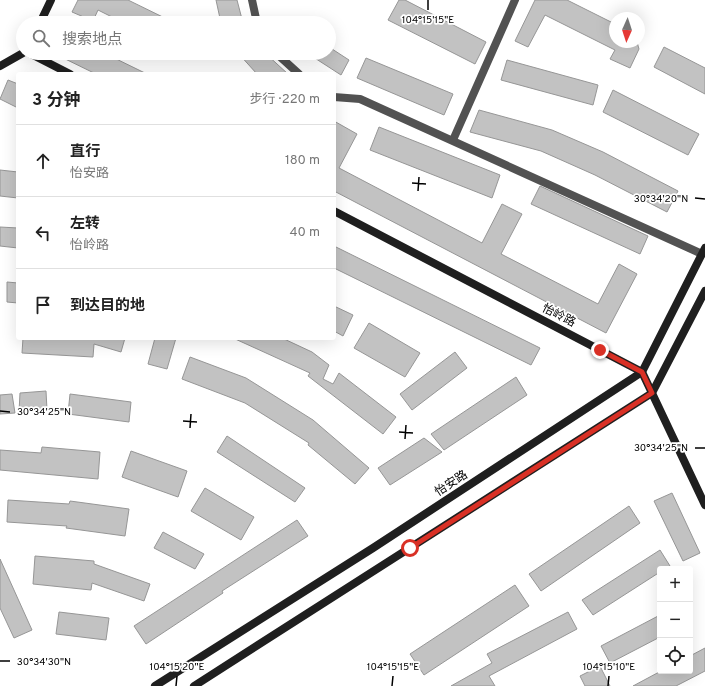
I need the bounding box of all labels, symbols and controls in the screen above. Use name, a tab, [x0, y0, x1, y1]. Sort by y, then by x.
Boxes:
north arrow	[609, 12, 645, 48]
text: 104°15'15"E	[402, 14, 454, 27]
search box	[16, 16, 336, 60]
icon: search	[30, 27, 52, 49]
text: 搜索地点	[62, 31, 122, 50]
text: 3 分钟	[32, 90, 80, 112]
text: 步行 · 220 m	[250, 92, 320, 108]
text: 直行	[70, 143, 100, 162]
icon: ahead	[32, 150, 54, 172]
text: 180 m	[285, 153, 320, 169]
text: 怡安路	[70, 166, 109, 182]
text: 30°34'20"N	[634, 193, 688, 206]
text: 左转	[70, 215, 100, 234]
icon: left	[32, 222, 54, 244]
text: 40 m	[290, 225, 320, 241]
text: 怡岭路	[70, 238, 109, 254]
icon: arrive	[32, 294, 54, 316]
text: 到达目的地	[70, 297, 145, 316]
street label: 怡岭路	[539, 301, 578, 331]
route end	[591, 341, 609, 359]
text: 30°34'25"N	[17, 406, 71, 419]
text: 30°34'25"N	[634, 442, 688, 455]
street label: 怡安路	[432, 467, 471, 500]
route start	[401, 539, 419, 557]
map controls	[657, 566, 693, 674]
button: +	[657, 566, 693, 602]
button: −	[657, 602, 693, 638]
button: locate	[657, 638, 693, 674]
text: 30°34'30"N	[17, 656, 71, 669]
text: 104°15'20"E	[149, 661, 205, 674]
text: 104°15'15"E	[367, 661, 419, 674]
text: 104°15'10"E	[583, 661, 635, 674]

